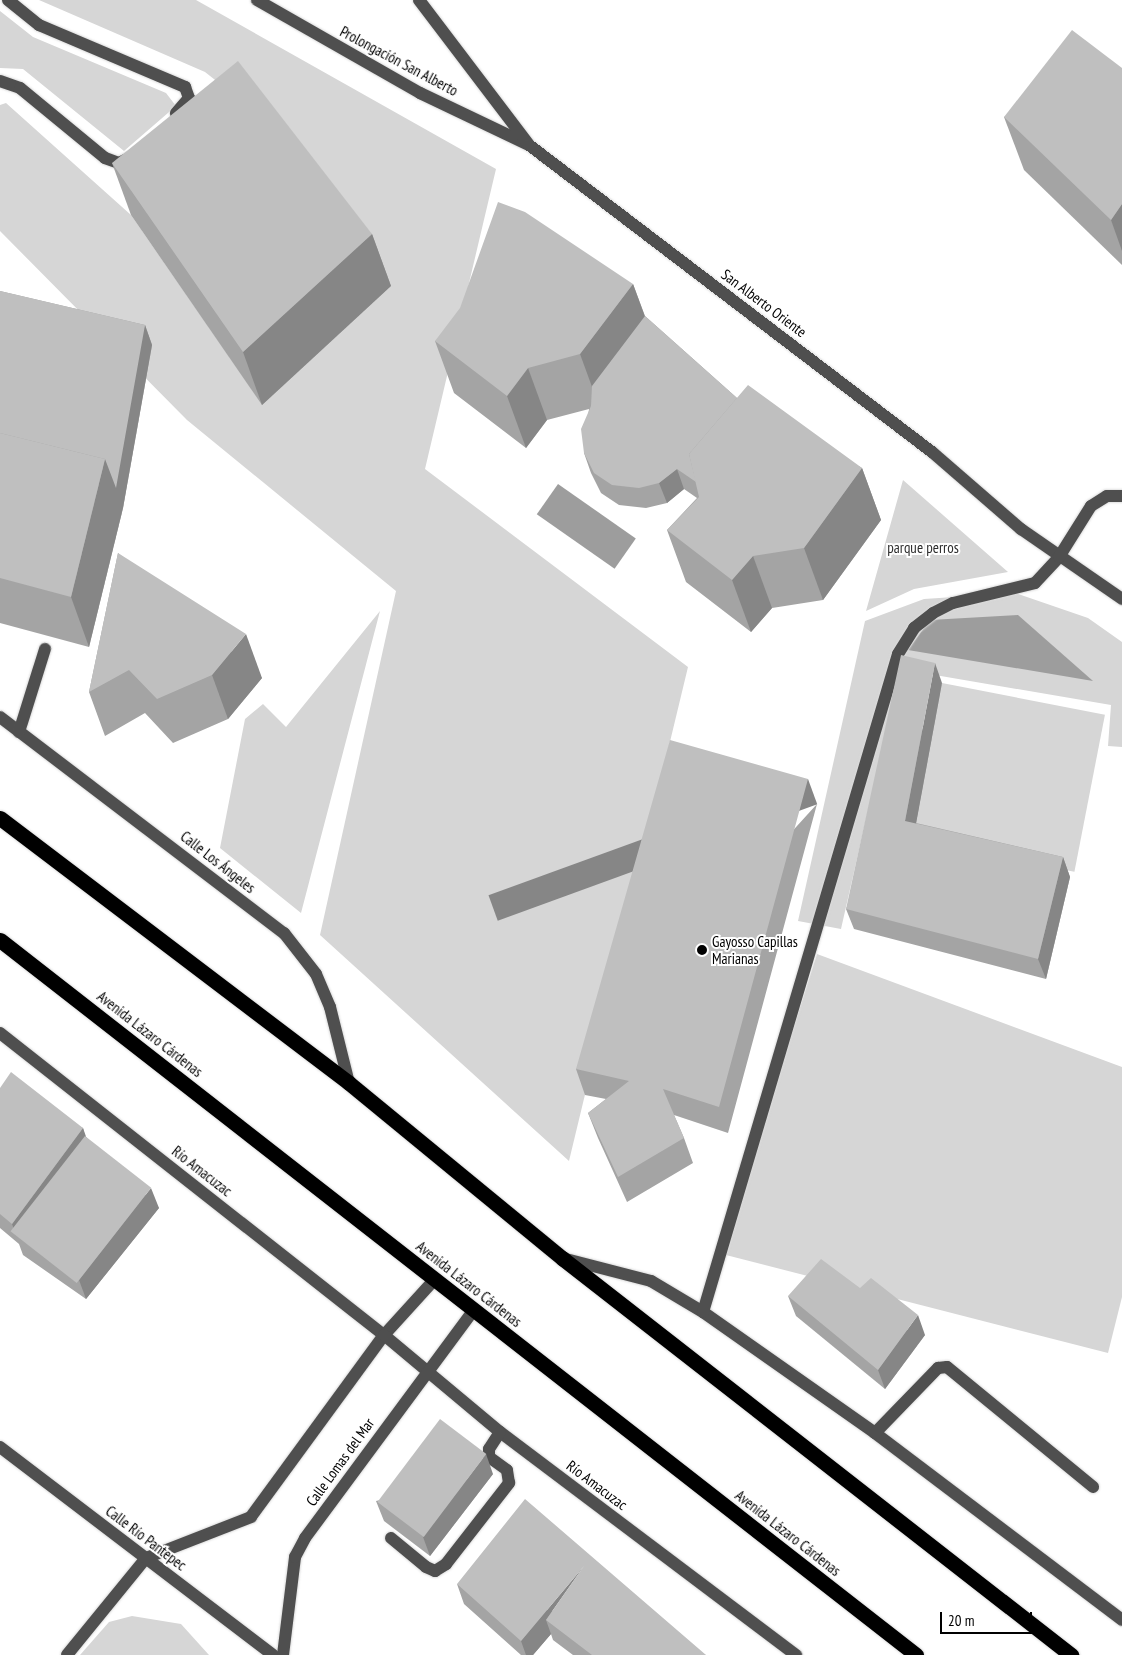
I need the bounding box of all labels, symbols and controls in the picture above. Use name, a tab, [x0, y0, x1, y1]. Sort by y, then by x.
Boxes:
street label: Prolongación San Alberto	[337, 22, 461, 100]
street label: San Alberto Oriente	[718, 265, 810, 341]
park label: parque perros	[887, 539, 959, 557]
street label: Calle Los Ángeles	[177, 827, 259, 897]
place label: Gayosso Capillas Marianas	[712, 932, 798, 967]
marker: Gayosso Capillas Marianas	[696, 944, 708, 956]
street label: Avenida Lázaro Cárdenas	[94, 987, 206, 1081]
street label: Río Amacuzac	[168, 1142, 236, 1200]
street label: Avenida Lázaro Cárdenas	[413, 1237, 525, 1331]
street label: Calle Lomas del Mar	[302, 1415, 378, 1509]
street label: Río Amacuzac	[563, 1456, 631, 1514]
street label: Avenida Lázaro Cárdenas	[732, 1486, 844, 1580]
street label: Calle Río Pantepec	[102, 1502, 190, 1574]
scale bar	[942, 1602, 1034, 1634]
text: 20 m	[948, 1611, 974, 1630]

